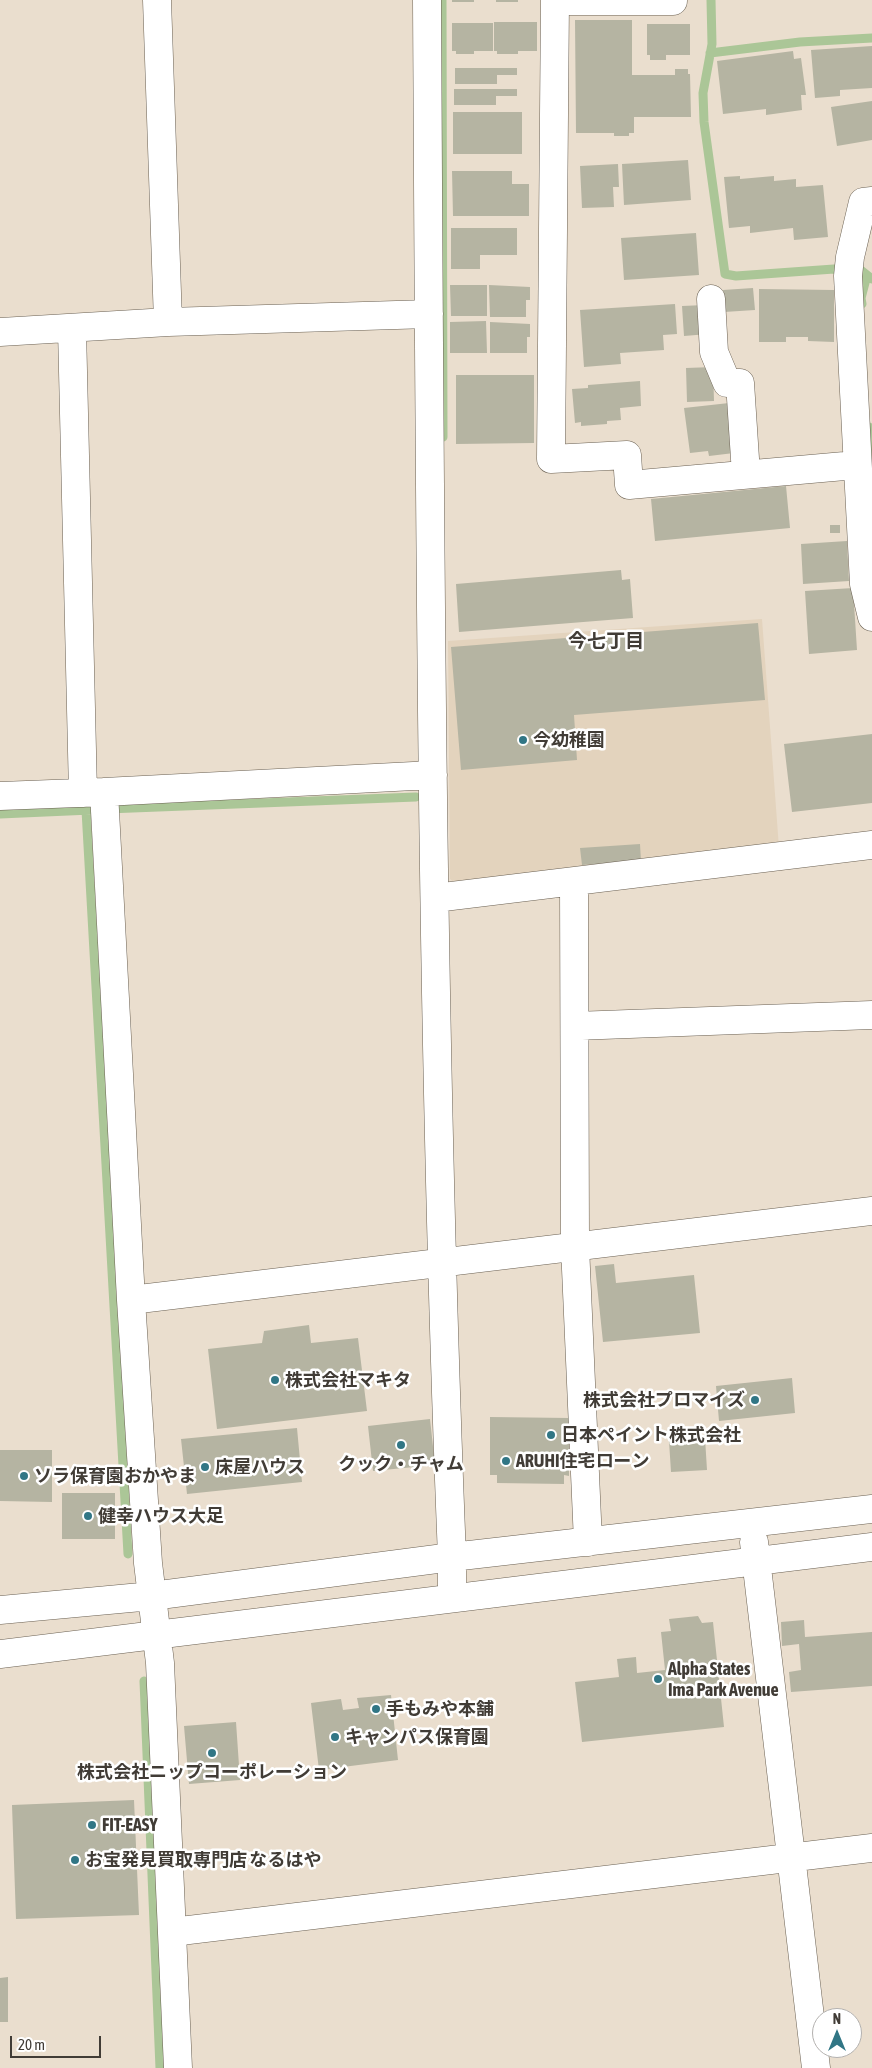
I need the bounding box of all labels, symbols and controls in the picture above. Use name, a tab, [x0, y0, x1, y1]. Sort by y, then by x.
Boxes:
district label: 今七丁目	[568, 630, 644, 652]
place label: 今幼稚園	[533, 729, 605, 751]
marker: 今幼稚園	[517, 734, 529, 746]
place label: 株式会社マキタ	[285, 1369, 411, 1391]
marker: 株式会社マキタ	[269, 1374, 281, 1386]
place label: 株式会社プロマイズ	[583, 1389, 745, 1411]
marker: 株式会社プロマイズ	[749, 1394, 761, 1406]
place label: 日本ペイント株式会社	[561, 1424, 741, 1446]
marker: 日本ペイント株式会社	[545, 1429, 557, 1441]
marker: クック・チャム	[395, 1439, 407, 1451]
place label: ARUHI住宅ローン	[516, 1450, 649, 1472]
place label: クック・チャム	[338, 1453, 464, 1475]
marker: ARUHI住宅ローン	[500, 1455, 512, 1467]
place label: 床屋ハウス	[215, 1456, 305, 1478]
marker: 床屋ハウス	[199, 1461, 211, 1473]
place label: ソラ保育園おかやま	[34, 1465, 196, 1487]
marker: ソラ保育園おかやま	[18, 1470, 30, 1482]
place label: 健幸ハウス大足	[98, 1505, 224, 1527]
marker: 健幸ハウス大足	[82, 1510, 94, 1522]
place label: Alpha States Ima Park Avenue	[668, 1658, 779, 1700]
marker: Alpha States Ima Park Avenue	[652, 1673, 664, 1685]
place label: 手もみや本舗	[386, 1698, 494, 1720]
marker: 手もみや本舗	[370, 1703, 382, 1715]
place label: キャンパス保育園	[345, 1726, 489, 1748]
marker: キャンパス保育園	[329, 1731, 341, 1743]
marker: 株式会社ニップコーポレーション	[206, 1747, 218, 1759]
place label: 株式会社ニップコーポレーション	[77, 1761, 347, 1783]
place label: FIT-EASY	[102, 1814, 157, 1836]
marker: FIT-EASY	[86, 1819, 98, 1831]
place label: お宝発見買取専門店 なるはや	[85, 1849, 321, 1871]
marker: お宝発見買取専門店 なるはや	[69, 1854, 81, 1866]
north arrow	[812, 2008, 862, 2058]
text: N	[833, 2011, 841, 2027]
scale bar	[12, 2026, 104, 2058]
text: 20 m	[18, 2036, 45, 2053]

